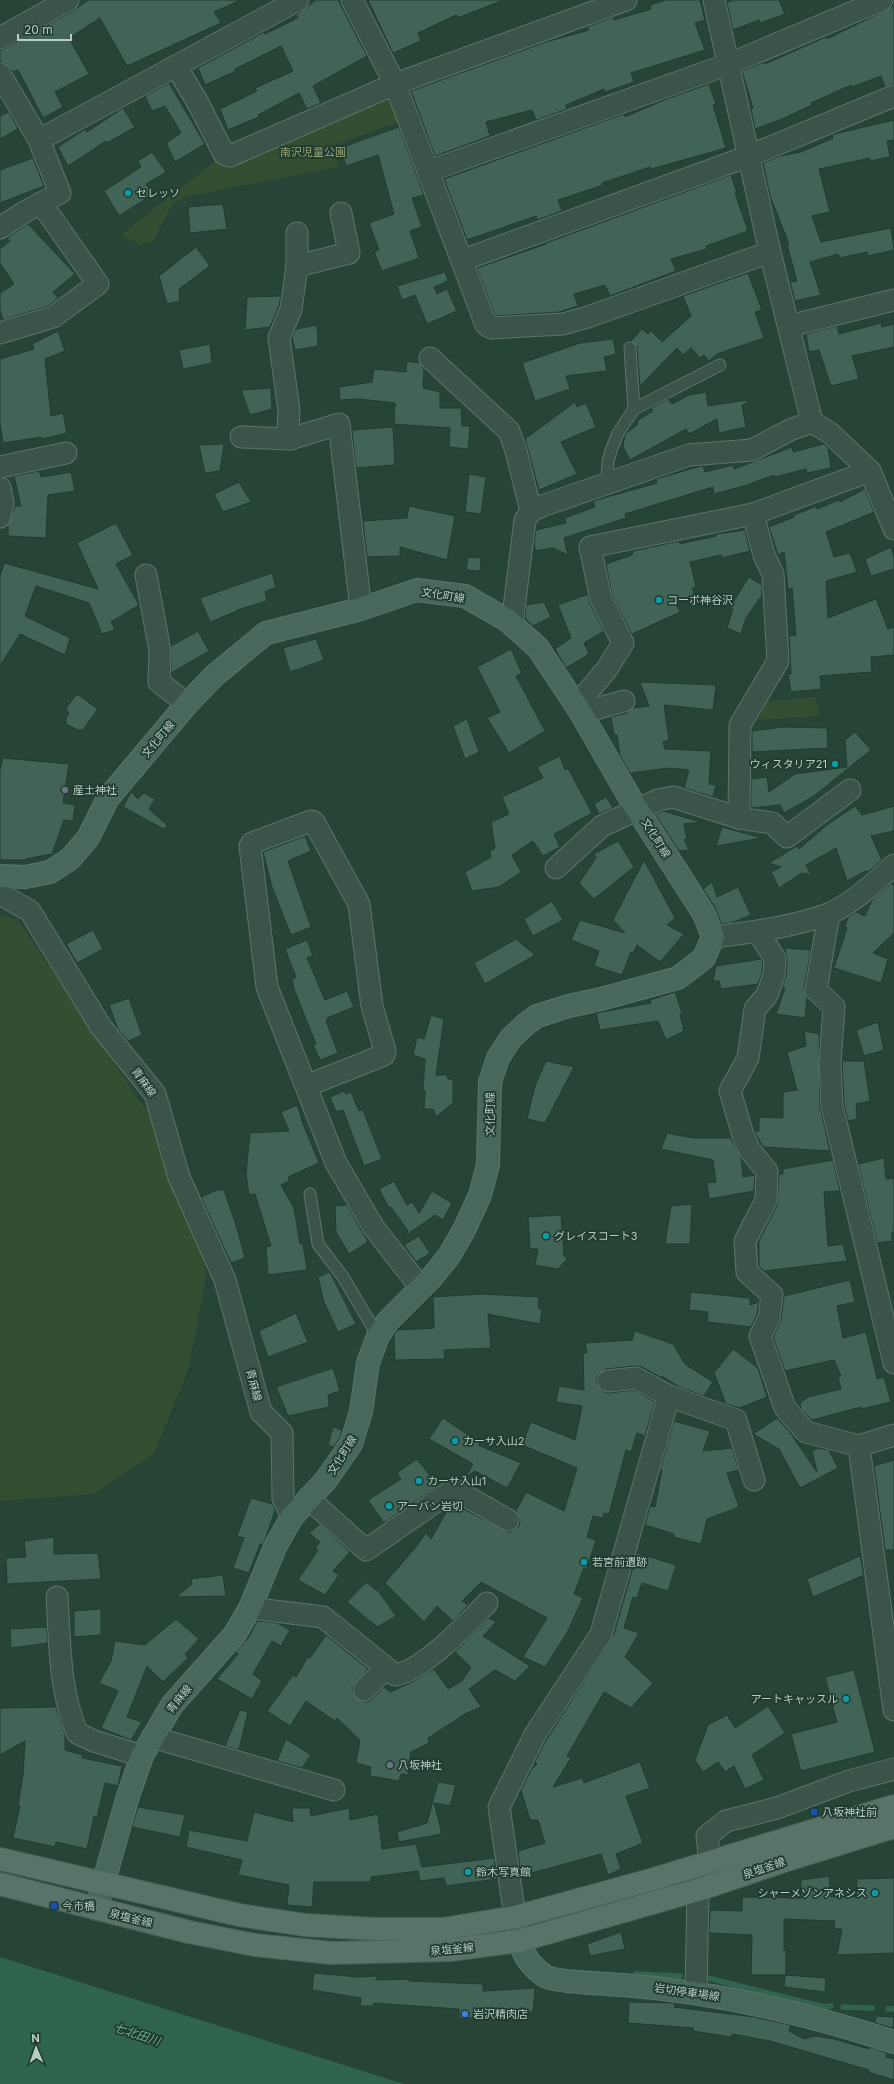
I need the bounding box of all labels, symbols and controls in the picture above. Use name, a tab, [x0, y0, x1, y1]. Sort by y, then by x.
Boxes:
scale bar	[18, 16, 71, 42]
text: 20 m	[24, 22, 53, 37]
park label: 南沢児童公園	[280, 145, 346, 159]
place label: セレッソ	[136, 186, 180, 200]
marker: セレッソ	[123, 188, 133, 198]
street label: 文化町線	[420, 585, 466, 605]
place label: コーポ神谷沢	[667, 593, 733, 607]
marker: コーポ神谷沢	[654, 595, 664, 605]
street label: 文化町線	[138, 718, 178, 760]
place label: ウィスタリア21	[750, 757, 827, 771]
marker: ウィスタリア21	[830, 759, 840, 769]
place label: 産土神社	[73, 783, 117, 797]
marker: 産土神社	[60, 785, 70, 795]
street label: 文化町線	[638, 816, 674, 860]
street label: 青麻線	[129, 1065, 159, 1099]
street label: 文化町線	[483, 1092, 497, 1136]
place label: グレイスコート3	[554, 1229, 638, 1243]
marker: グレイスコート3	[541, 1231, 551, 1241]
street label: 青麻線	[243, 1367, 265, 1403]
street label: 文化町線	[324, 1433, 360, 1477]
place label: カーサ入山2	[463, 1434, 525, 1448]
marker: カーサ入山2	[450, 1436, 460, 1446]
place label: カーサ入山1	[427, 1474, 486, 1488]
marker: カーサ入山1	[414, 1476, 424, 1486]
place label: アーバン岩切	[397, 1499, 463, 1513]
marker: アーバン岩切	[384, 1501, 394, 1511]
place label: 若宮前遺跡	[592, 1555, 647, 1569]
marker: 若宮前遺跡	[579, 1557, 589, 1567]
street label: 青麻線	[163, 1682, 195, 1716]
place label: アートキャッスル	[751, 1692, 838, 1706]
marker: アートキャッスル	[841, 1694, 851, 1704]
place label: 八坂神社	[398, 1758, 442, 1772]
marker: 八坂神社	[385, 1760, 395, 1770]
place label: 八坂神社前	[822, 1805, 877, 1819]
marker: 八坂神社前	[809, 1807, 819, 1817]
street label: 泉塩釜線	[741, 1854, 787, 1882]
place label: 鈴木写真館	[476, 1865, 531, 1879]
marker: 鈴木写真館	[463, 1867, 473, 1877]
place label: シャーメゾンアネシス	[757, 1886, 867, 1900]
marker: シャーメゾンアネシス	[870, 1888, 880, 1898]
place label: 今市橋	[62, 1899, 95, 1913]
marker: 今市橋	[49, 1901, 59, 1911]
street label: 泉塩釜線	[108, 1906, 154, 1930]
street label: 泉塩釜線	[429, 1940, 475, 1958]
street label: 岩切停車場線	[653, 1980, 721, 2004]
place label: 岩沢精肉店	[473, 2007, 528, 2021]
marker: 岩沢精肉店	[460, 2009, 470, 2019]
water label: 七北田川	[112, 2019, 164, 2049]
north arrow	[16, 2028, 56, 2068]
text: N	[31, 2031, 40, 2045]

